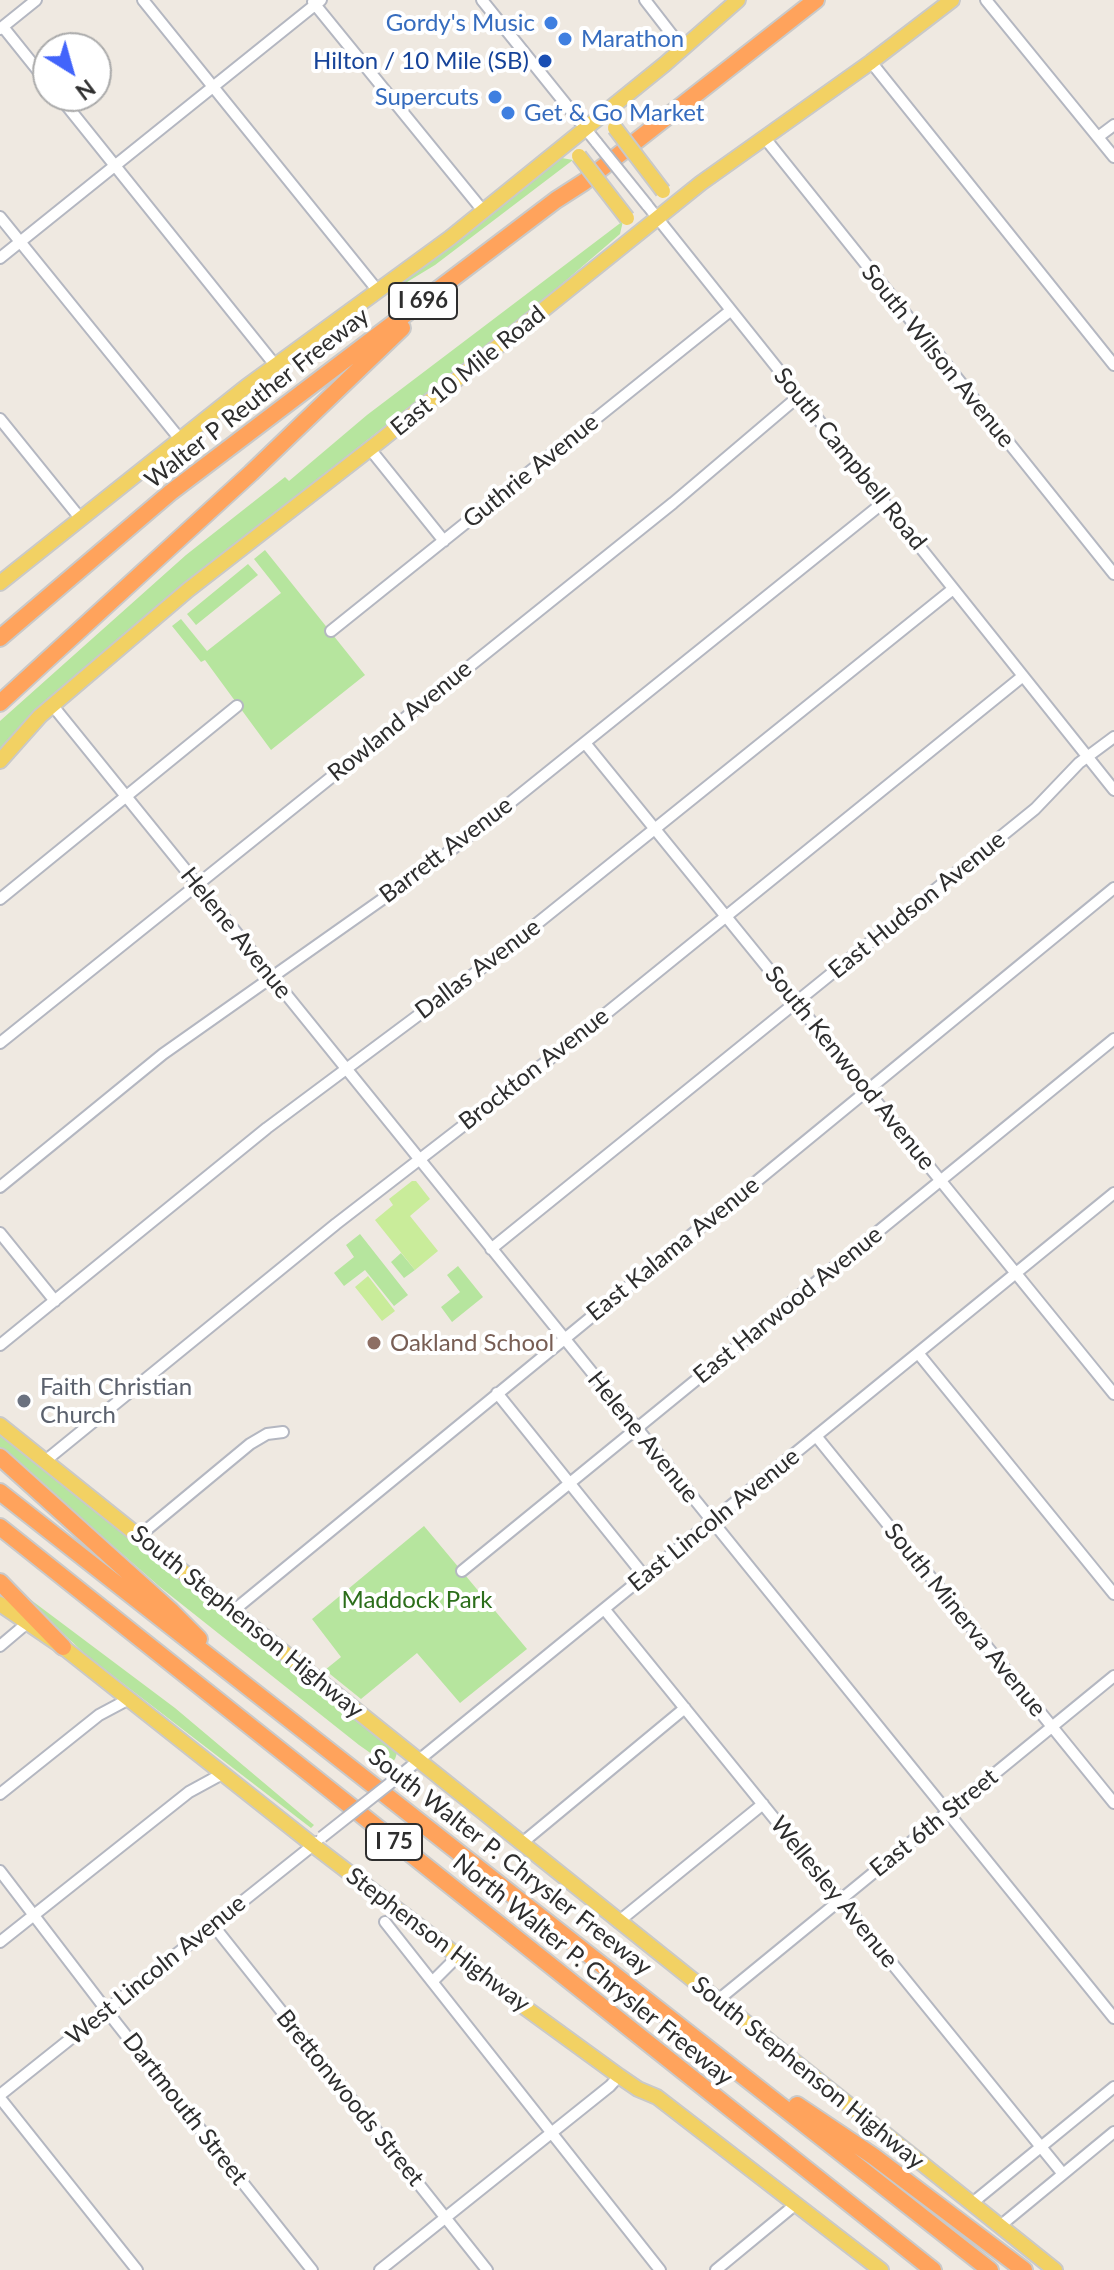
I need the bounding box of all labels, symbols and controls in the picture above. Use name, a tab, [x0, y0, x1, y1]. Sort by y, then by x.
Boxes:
place label: Gordy's Music	[386, 9, 535, 37]
marker: Gordy's Music	[542, 14, 560, 32]
place label: Marathon	[581, 25, 684, 53]
marker: Marathon	[556, 30, 574, 48]
north arrow	[32, 32, 112, 112]
place label: Hilton / 10 Mile (SB)	[313, 47, 529, 75]
marker: Hilton / 10 Mile (SB)	[536, 52, 554, 70]
text: N	[71, 74, 100, 106]
place label: Supercuts	[375, 83, 479, 111]
marker: Supercuts	[486, 88, 504, 106]
place label: Get & Go Market	[524, 99, 704, 127]
marker: Get & Go Market	[499, 104, 517, 122]
street label: South Wilson Avenue	[855, 259, 1021, 453]
road number: I 696	[389, 283, 457, 319]
street label: East 10 Mile Road	[385, 300, 551, 442]
street label: Walter P Reuther Freeway	[139, 302, 375, 494]
street label: South Campbell Road	[768, 362, 932, 556]
street label: Guthrie Avenue	[458, 408, 604, 534]
street label: Rowland Avenue	[322, 654, 478, 788]
street label: Barrett Avenue	[374, 791, 518, 909]
street label: East Hudson Avenue	[823, 825, 1011, 985]
street label: Helene Avenue	[174, 862, 298, 1004]
street label: Dallas Avenue	[410, 913, 546, 1025]
street label: South Kenwood Avenue	[759, 960, 941, 1176]
street label: Brockton Avenue	[453, 1002, 615, 1136]
street label: East Kalama Avenue	[581, 1171, 765, 1327]
street label: East Harwood Avenue	[688, 1220, 888, 1390]
place label: Oakland School	[390, 1329, 554, 1357]
marker: Oakland School	[365, 1334, 383, 1352]
street label: Helene Avenue	[581, 1366, 705, 1508]
place label: Faith Christian Church	[40, 1373, 192, 1429]
marker: Faith Christian Church	[15, 1392, 33, 1410]
street label: East Lincoln Avenue	[623, 1442, 805, 1598]
street label: South Minerva Avenue	[878, 1518, 1052, 1722]
street label: South Stephenson Highway	[125, 1519, 369, 1725]
park label: Maddock Park	[341, 1586, 493, 1614]
street label: South Walter P. Chrysler Freeway	[363, 1742, 657, 1982]
street label: East 6th Street	[864, 1763, 1004, 1883]
street label: Wellesley Avenue	[764, 1810, 904, 1974]
road number: I 75	[366, 1824, 422, 1860]
street label: North Walter P. Chrysler Freeway	[447, 1848, 739, 2092]
street label: Stephenson Highway	[340, 1862, 536, 2018]
street label: West Lincoln Avenue	[61, 1889, 251, 2051]
street label: South Stephenson Highway	[686, 1970, 930, 2176]
street label: Brettonwoods Street	[270, 2004, 430, 2192]
street label: Dartmouth Street	[117, 2027, 253, 2191]

